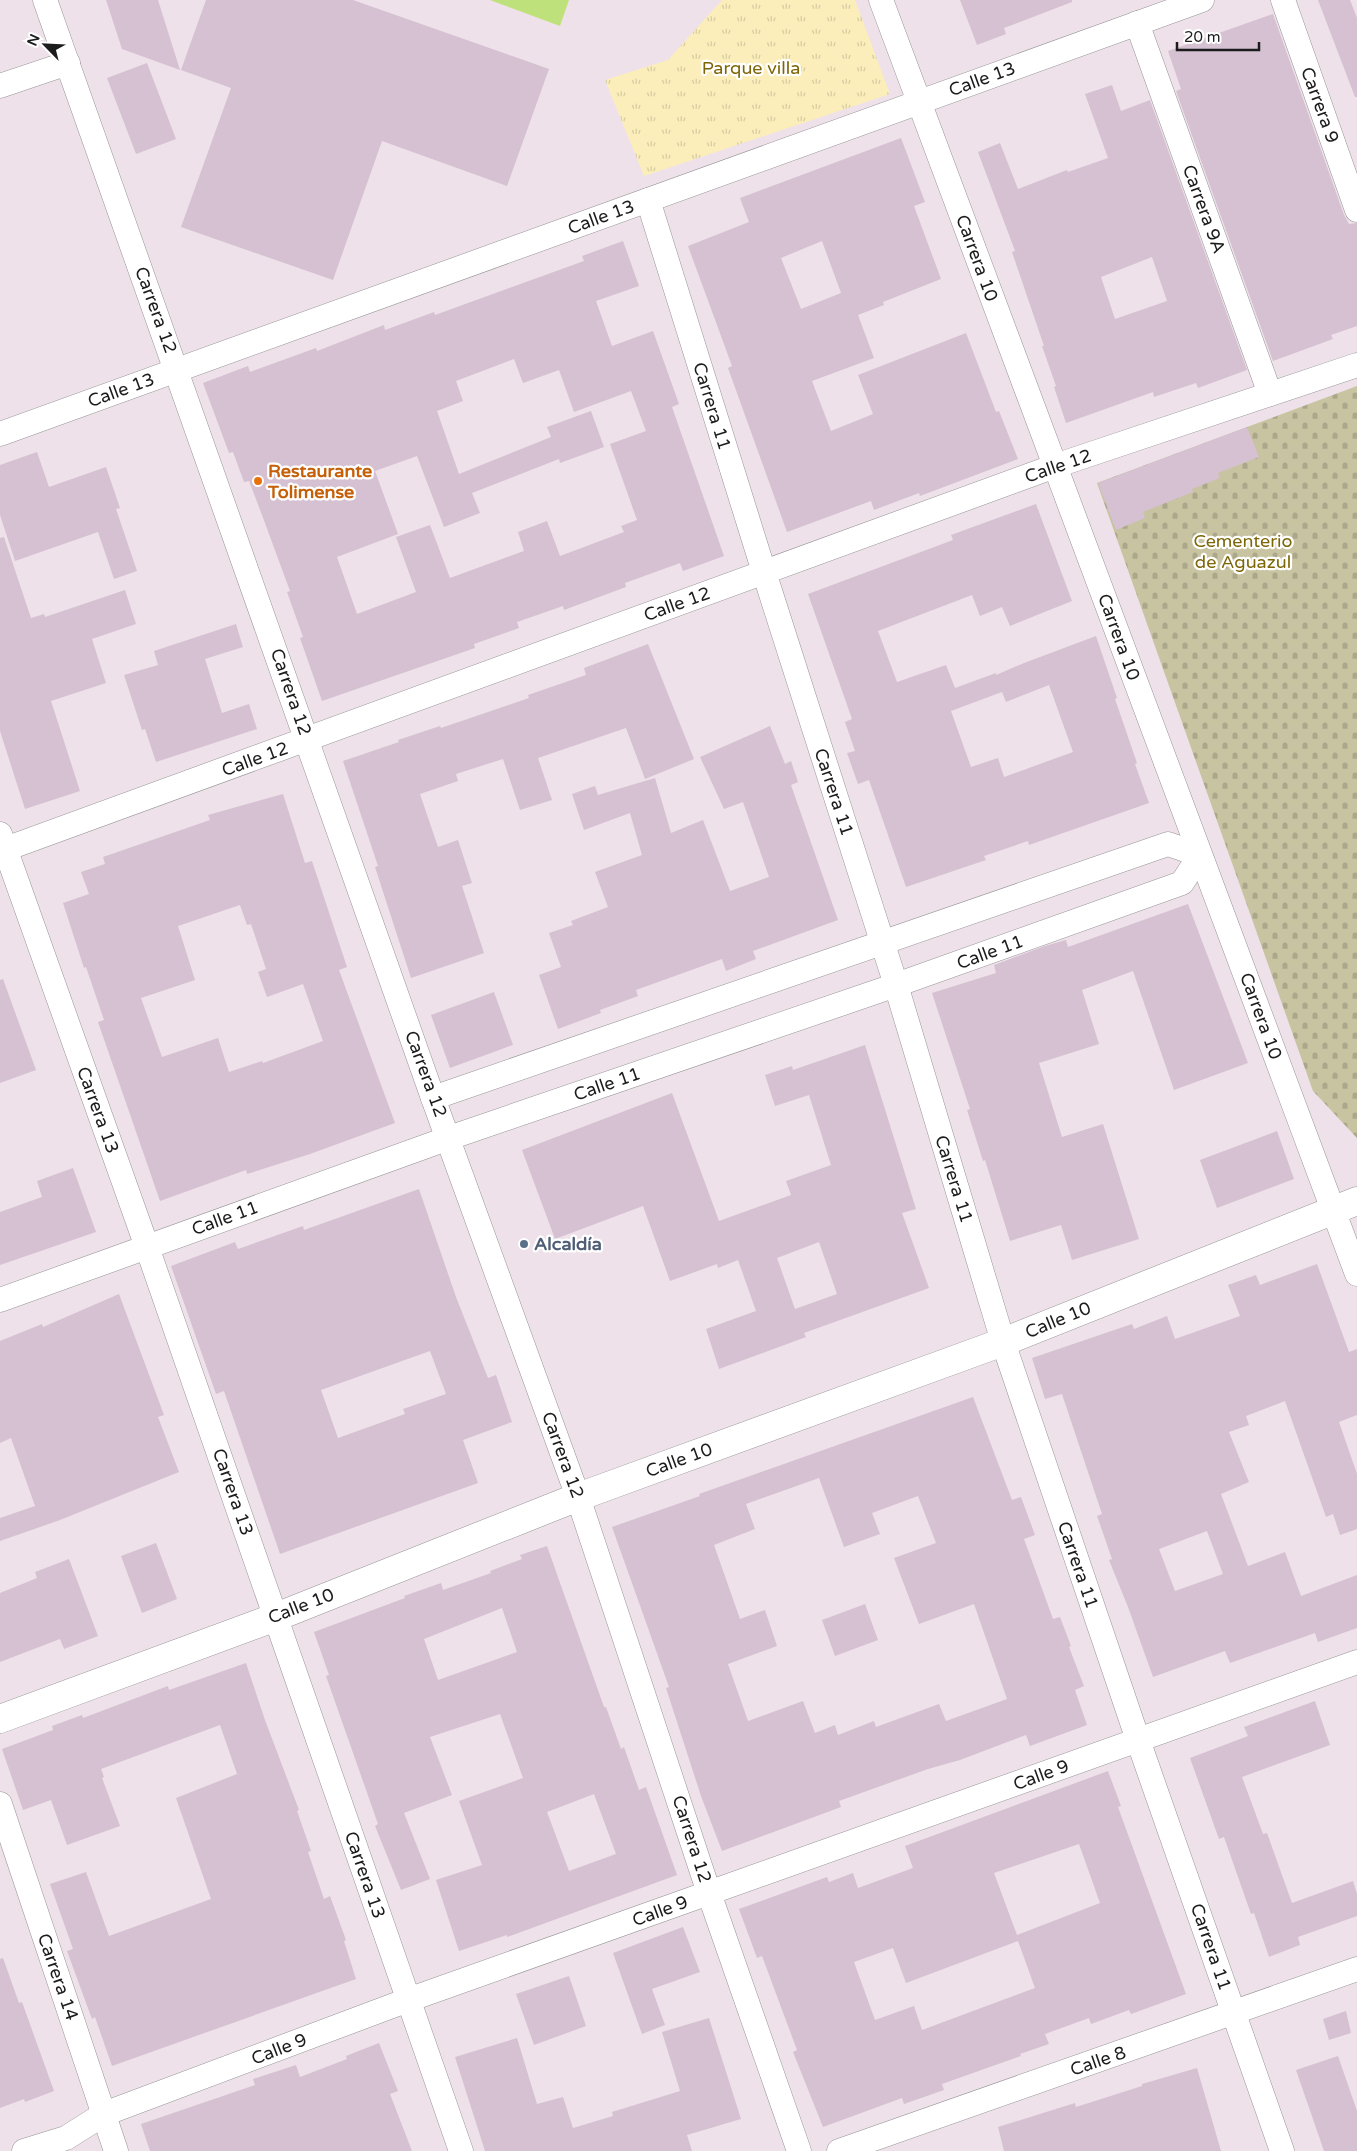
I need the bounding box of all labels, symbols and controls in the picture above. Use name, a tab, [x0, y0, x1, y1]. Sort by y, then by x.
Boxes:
north arrow	[20, 20, 70, 70]
scale bar	[1177, 20, 1260, 52]
text: 20 m	[1184, 28, 1221, 46]
text: N	[24, 31, 44, 49]
park label: Parque villa	[702, 57, 800, 79]
street label: Calle 13	[946, 57, 1018, 101]
street label: Carrera 9	[1296, 64, 1344, 146]
street label: Carrera 9A	[1178, 162, 1230, 256]
street label: Calle 13	[565, 195, 637, 239]
street label: Carrera 10	[951, 212, 1003, 304]
street label: Carrera 12	[130, 264, 182, 356]
street label: Carrera 11	[688, 359, 736, 453]
street label: Calle 13	[85, 368, 157, 412]
street label: Calle 12	[1022, 444, 1094, 488]
place label: Restaurante Tolimense	[267, 460, 372, 503]
marker: Restaurante Tolimense	[252, 475, 264, 487]
park label: Cementerio de Aguazul	[1193, 530, 1293, 573]
street label: Calle 12	[641, 582, 713, 626]
street label: Carrera 10	[1093, 591, 1145, 683]
street label: Carrera 12	[266, 646, 316, 738]
street label: Calle 12	[219, 737, 291, 781]
street label: Carrera 11	[810, 745, 858, 839]
street label: Calle 11	[954, 930, 1026, 974]
street label: Carrera 10	[1235, 970, 1287, 1062]
street label: Carrera 12	[400, 1028, 452, 1120]
street label: Calle 11	[571, 1062, 643, 1106]
street label: Carrera 13	[72, 1064, 124, 1156]
street label: Carrera 11	[930, 1132, 978, 1226]
street label: Calle 11	[189, 1196, 261, 1240]
place label: Alcaldía	[534, 1233, 602, 1255]
marker: Alcaldía	[518, 1238, 530, 1250]
street label: Calle 10	[1022, 1297, 1094, 1343]
street label: Carrera 12	[537, 1409, 589, 1501]
street label: Calle 10	[643, 1438, 715, 1482]
street label: Carrera 13	[208, 1446, 258, 1538]
street label: Carrera 11	[1053, 1519, 1103, 1611]
street label: Calle 10	[265, 1583, 337, 1629]
street label: Calle 9	[1010, 1755, 1072, 1795]
street label: Carrera 12	[668, 1792, 716, 1886]
street label: Carrera 13	[340, 1829, 390, 1921]
street label: Calle 9	[629, 1891, 691, 1931]
street label: Carrera 11	[1186, 1901, 1236, 1993]
street label: Carrera 14	[33, 1931, 83, 2023]
street label: Calle 9	[248, 2028, 310, 2070]
street label: Calle 8	[1067, 2041, 1129, 2081]

